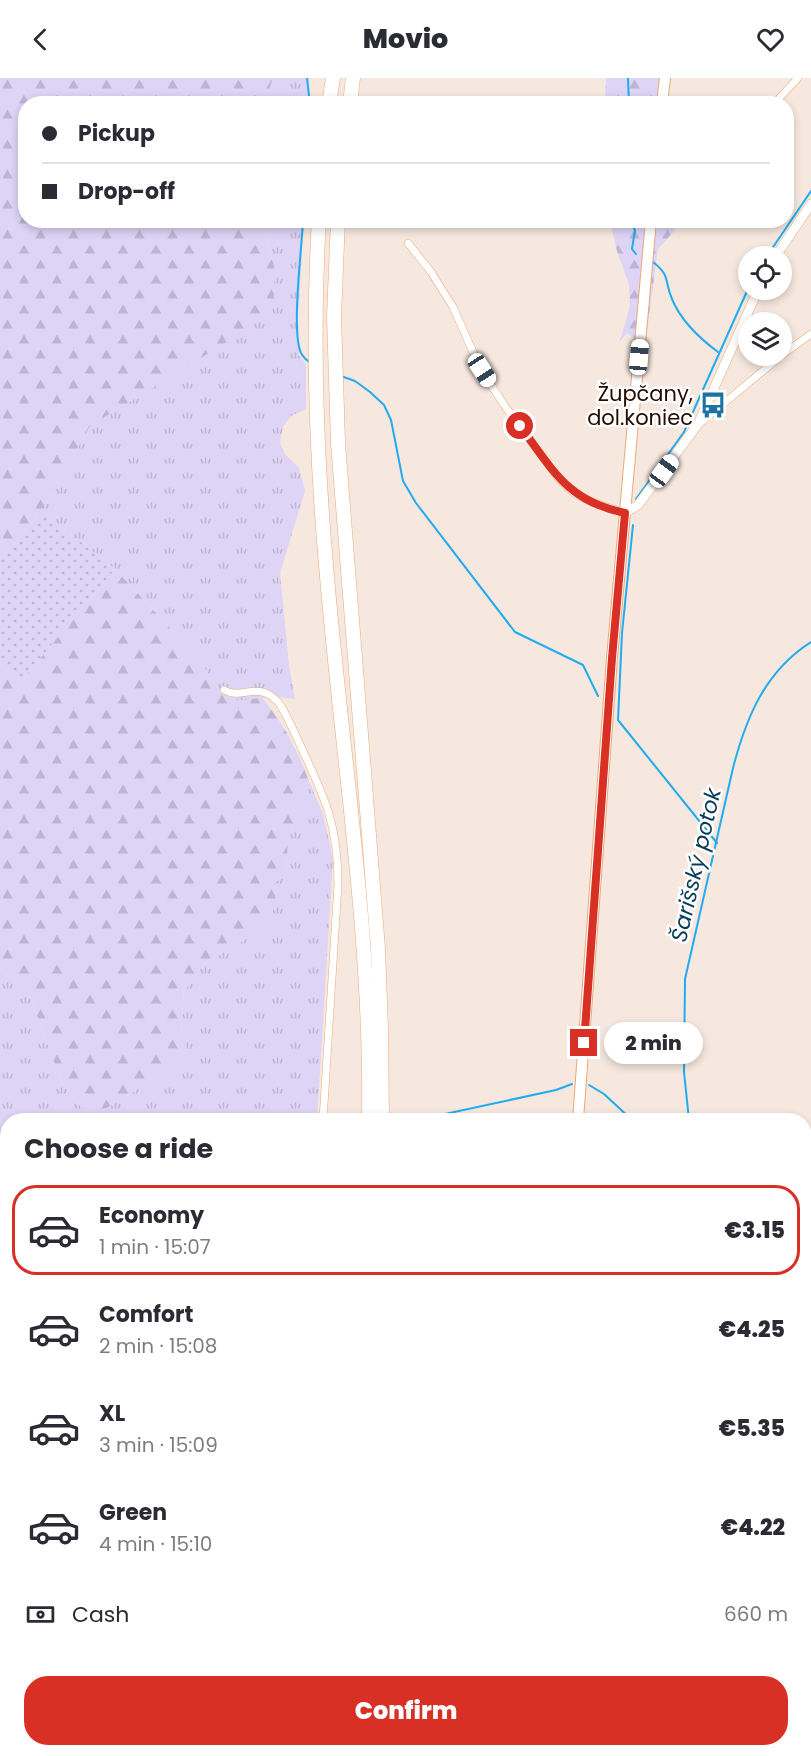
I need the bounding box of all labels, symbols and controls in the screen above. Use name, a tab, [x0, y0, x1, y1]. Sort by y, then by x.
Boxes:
text: Movio	[363, 20, 448, 57]
icon: back	[24, 23, 57, 56]
icon: heart	[754, 23, 787, 56]
text: Pickup	[78, 118, 155, 149]
text: Drop-off	[78, 176, 175, 207]
map controls	[738, 246, 792, 366]
button: locate	[738, 246, 792, 300]
button: layers	[738, 312, 792, 366]
car	[628, 338, 650, 376]
car	[465, 350, 499, 390]
place label: Župčany, dol.koniec	[587, 379, 693, 432]
bus stop icon: Župčany, dol.koniec	[698, 390, 728, 420]
route start	[506, 412, 533, 439]
car	[646, 451, 682, 491]
water label: Šarišský potok	[663, 783, 729, 945]
callout: 2 min	[605, 1022, 704, 1064]
route end	[570, 1029, 597, 1056]
text: 2 min	[625, 1029, 682, 1057]
text: Choose a ride	[24, 1130, 213, 1167]
text: Economy	[99, 1200, 204, 1231]
icon: car	[27, 1203, 81, 1257]
text: €3.15	[725, 1215, 785, 1246]
text: 1 min · 15:07	[99, 1233, 211, 1261]
text: Comfort	[99, 1299, 193, 1330]
icon: car	[27, 1302, 81, 1356]
text: €4.25	[719, 1314, 785, 1345]
text: 2 min · 15:08	[99, 1332, 217, 1360]
text: XL	[99, 1398, 125, 1429]
icon: car	[27, 1401, 81, 1455]
text: €5.35	[719, 1413, 785, 1444]
text: 3 min · 15:09	[99, 1431, 218, 1459]
text: Green	[99, 1497, 167, 1528]
icon: car	[27, 1500, 81, 1554]
text: €4.22	[721, 1512, 785, 1543]
text: 4 min · 15:10	[99, 1530, 212, 1558]
icon: cash	[24, 1598, 57, 1631]
text: Cash	[72, 1599, 129, 1630]
text: 660 m	[724, 1600, 788, 1628]
button: Confirm	[24, 1676, 788, 1745]

